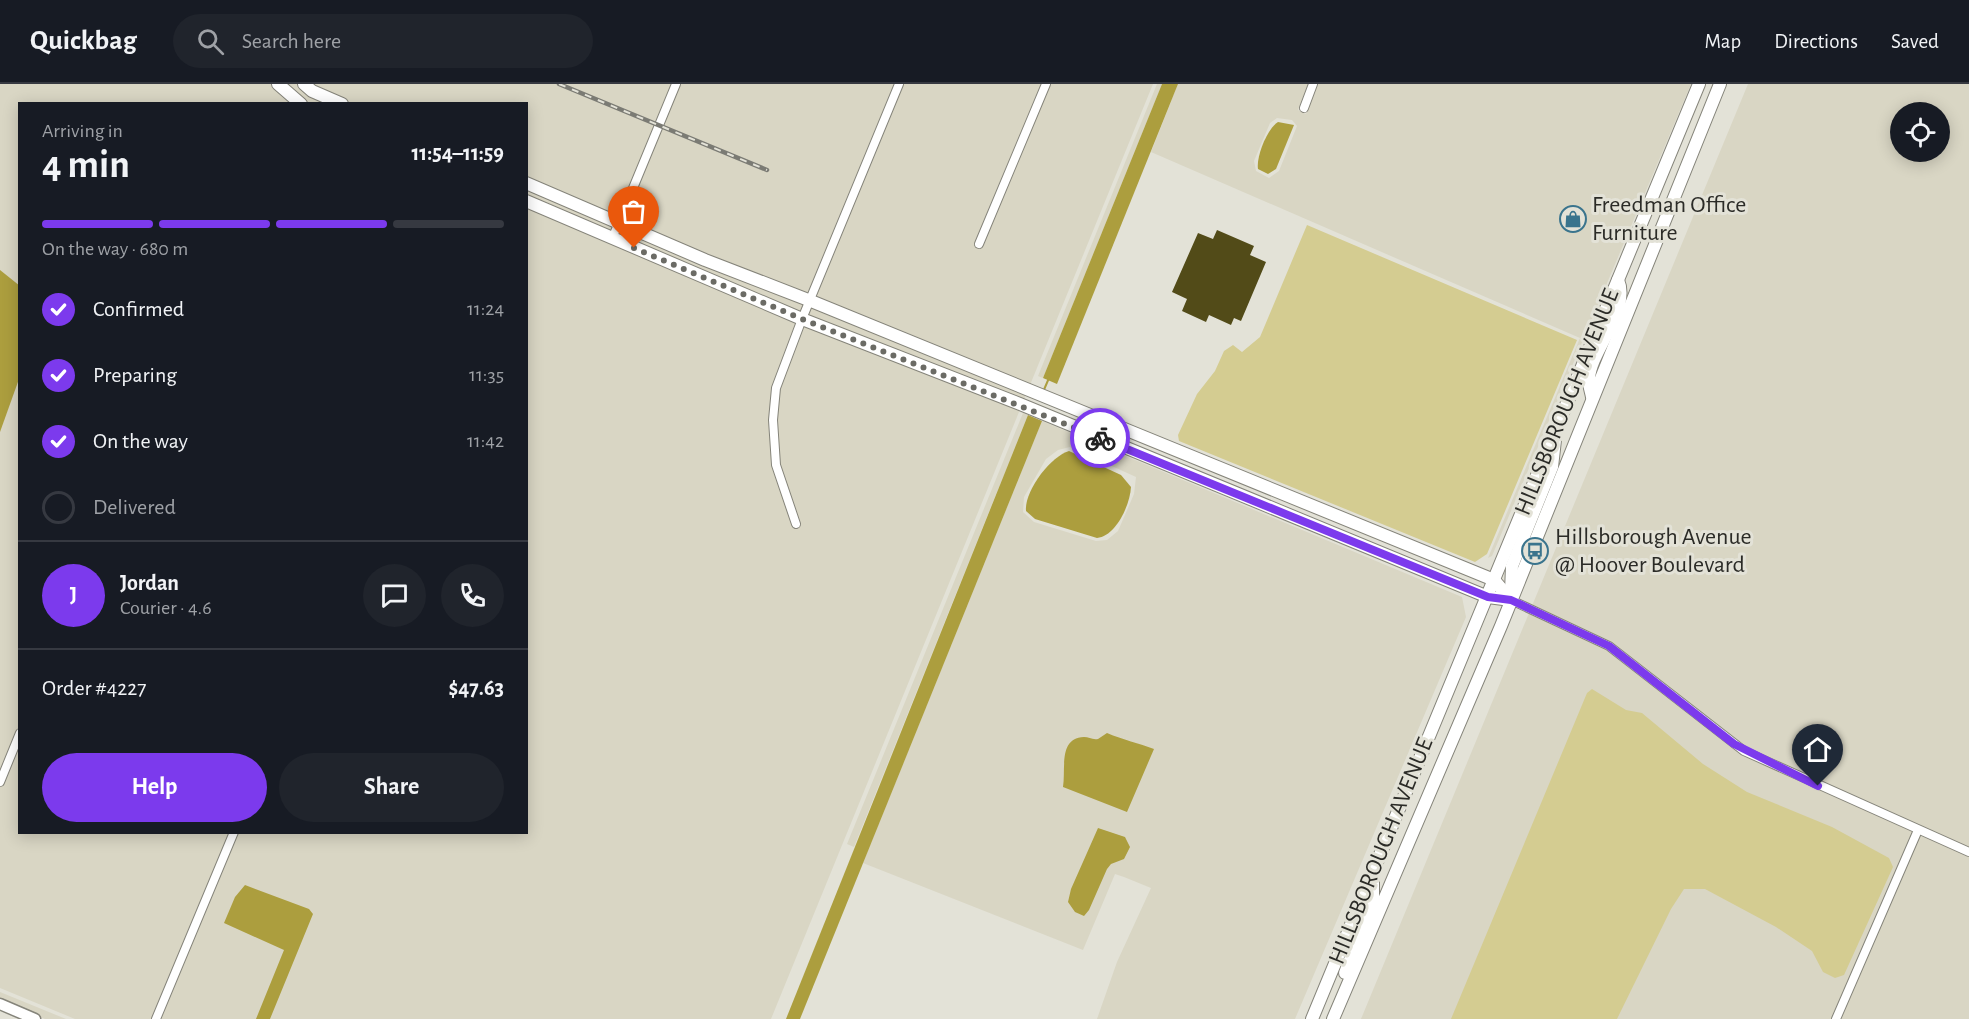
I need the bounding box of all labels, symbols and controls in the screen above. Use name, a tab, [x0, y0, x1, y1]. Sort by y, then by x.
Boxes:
search box	[173, 14, 593, 68]
icon: search	[194, 25, 227, 58]
text: Quickbag	[30, 27, 137, 55]
text: Search here	[242, 30, 341, 52]
text: Map	[1705, 31, 1741, 52]
text: Directions	[1774, 31, 1858, 52]
text: Saved	[1891, 31, 1939, 52]
map controls	[1890, 102, 1950, 162]
button: locate	[1890, 102, 1950, 162]
text: Arriving in	[42, 121, 123, 141]
text: 11:54–11:59	[411, 142, 504, 164]
text: 4 min	[42, 146, 130, 185]
pin	[608, 186, 659, 248]
place label: Freedman Office Furniture	[1592, 193, 1746, 245]
icon: bag	[617, 195, 650, 228]
shop icon: Freedman Office Furniture	[1558, 204, 1588, 234]
text: On the way · 680 m	[42, 239, 188, 259]
street label: HILLSBOROUGH AVENUE	[1511, 285, 1624, 519]
icon: check	[42, 293, 75, 326]
text: Confirmed	[93, 298, 184, 320]
text: 11:24	[467, 299, 504, 319]
icon: check	[42, 359, 75, 392]
text: Preparing	[93, 364, 177, 386]
text: 11:35	[469, 365, 504, 385]
courier	[1070, 408, 1130, 468]
icon: bike	[1084, 422, 1117, 455]
icon: check	[42, 425, 75, 458]
text: On the way	[93, 430, 188, 452]
text: 11:42	[467, 431, 504, 451]
text: Delivered	[93, 496, 176, 518]
place label: Hillsborough Avenue @ Hoover Boulevard	[1555, 525, 1752, 577]
bus stop icon: Hillsborough Avenue @ Hoover Boulevard	[1520, 536, 1550, 566]
button: chat	[363, 564, 426, 627]
button: phone	[441, 564, 504, 627]
text: Jordan	[120, 572, 179, 594]
text: J	[70, 584, 77, 606]
text: Courier · 4.6	[120, 598, 212, 618]
text: Order #4227	[42, 677, 146, 699]
text: $47.63	[448, 677, 504, 699]
pin	[1792, 724, 1843, 786]
icon: home	[1801, 733, 1834, 766]
street label: HILLSBOROUGH AVENUE	[1325, 734, 1438, 968]
button: Help	[42, 753, 267, 822]
button: Share	[279, 753, 504, 822]

